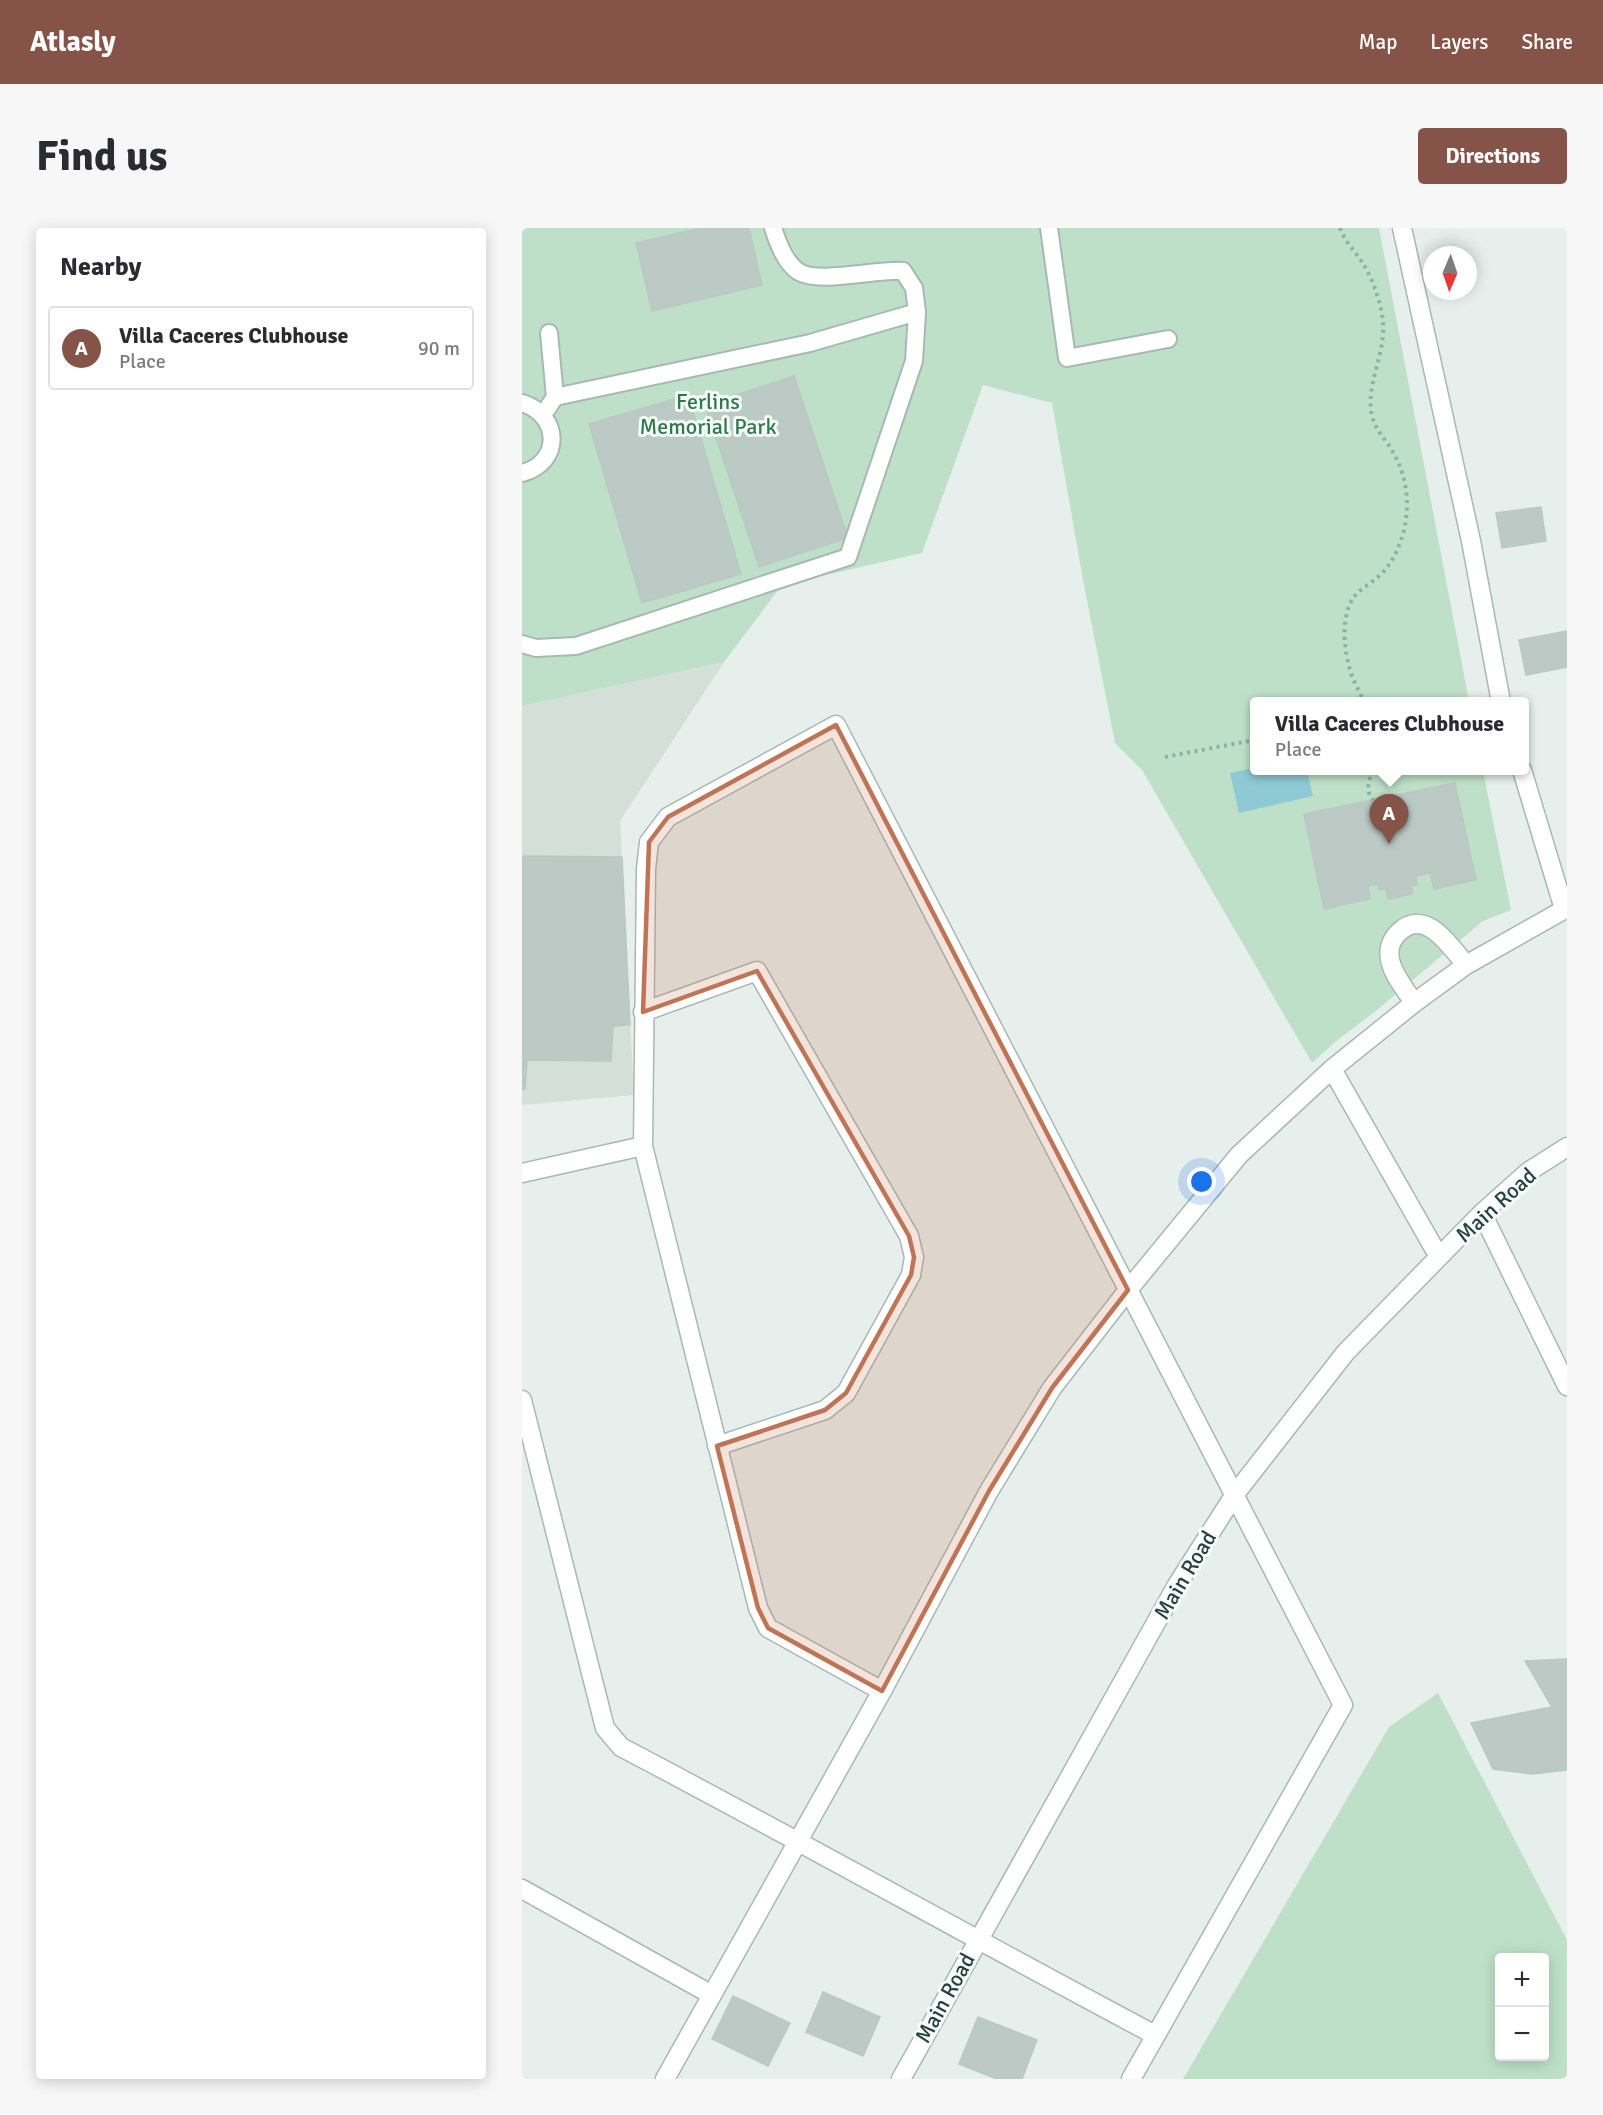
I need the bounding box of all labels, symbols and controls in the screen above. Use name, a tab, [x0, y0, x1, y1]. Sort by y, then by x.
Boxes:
text: Atlasly	[30, 25, 116, 59]
text: Map	[1359, 29, 1397, 55]
text: Layers	[1430, 29, 1488, 55]
text: Share	[1521, 29, 1573, 55]
button: Directions	[1418, 128, 1567, 184]
text: Find us	[36, 131, 167, 182]
north arrow	[1423, 246, 1477, 300]
text: Nearby	[60, 251, 141, 283]
text: Villa Caceres Clubhouse	[119, 322, 348, 349]
text: A	[75, 336, 88, 361]
text: 90 m	[418, 336, 460, 361]
text: Place	[119, 349, 166, 374]
park label: Ferlins Memorial Park	[640, 388, 776, 440]
popup	[1250, 697, 1529, 775]
text: Villa Caceres Clubhouse	[1275, 710, 1504, 737]
text: Place	[1275, 737, 1321, 762]
pin: A	[1370, 794, 1408, 844]
street label: Main Road	[1450, 1162, 1542, 1248]
your location	[1187, 1167, 1216, 1196]
street label: Main Road	[1148, 1526, 1222, 1624]
street label: Main Road	[909, 1948, 981, 2048]
map controls	[1495, 1953, 1549, 2061]
button: +	[1495, 1953, 1549, 2007]
button: −	[1495, 2007, 1549, 2061]

